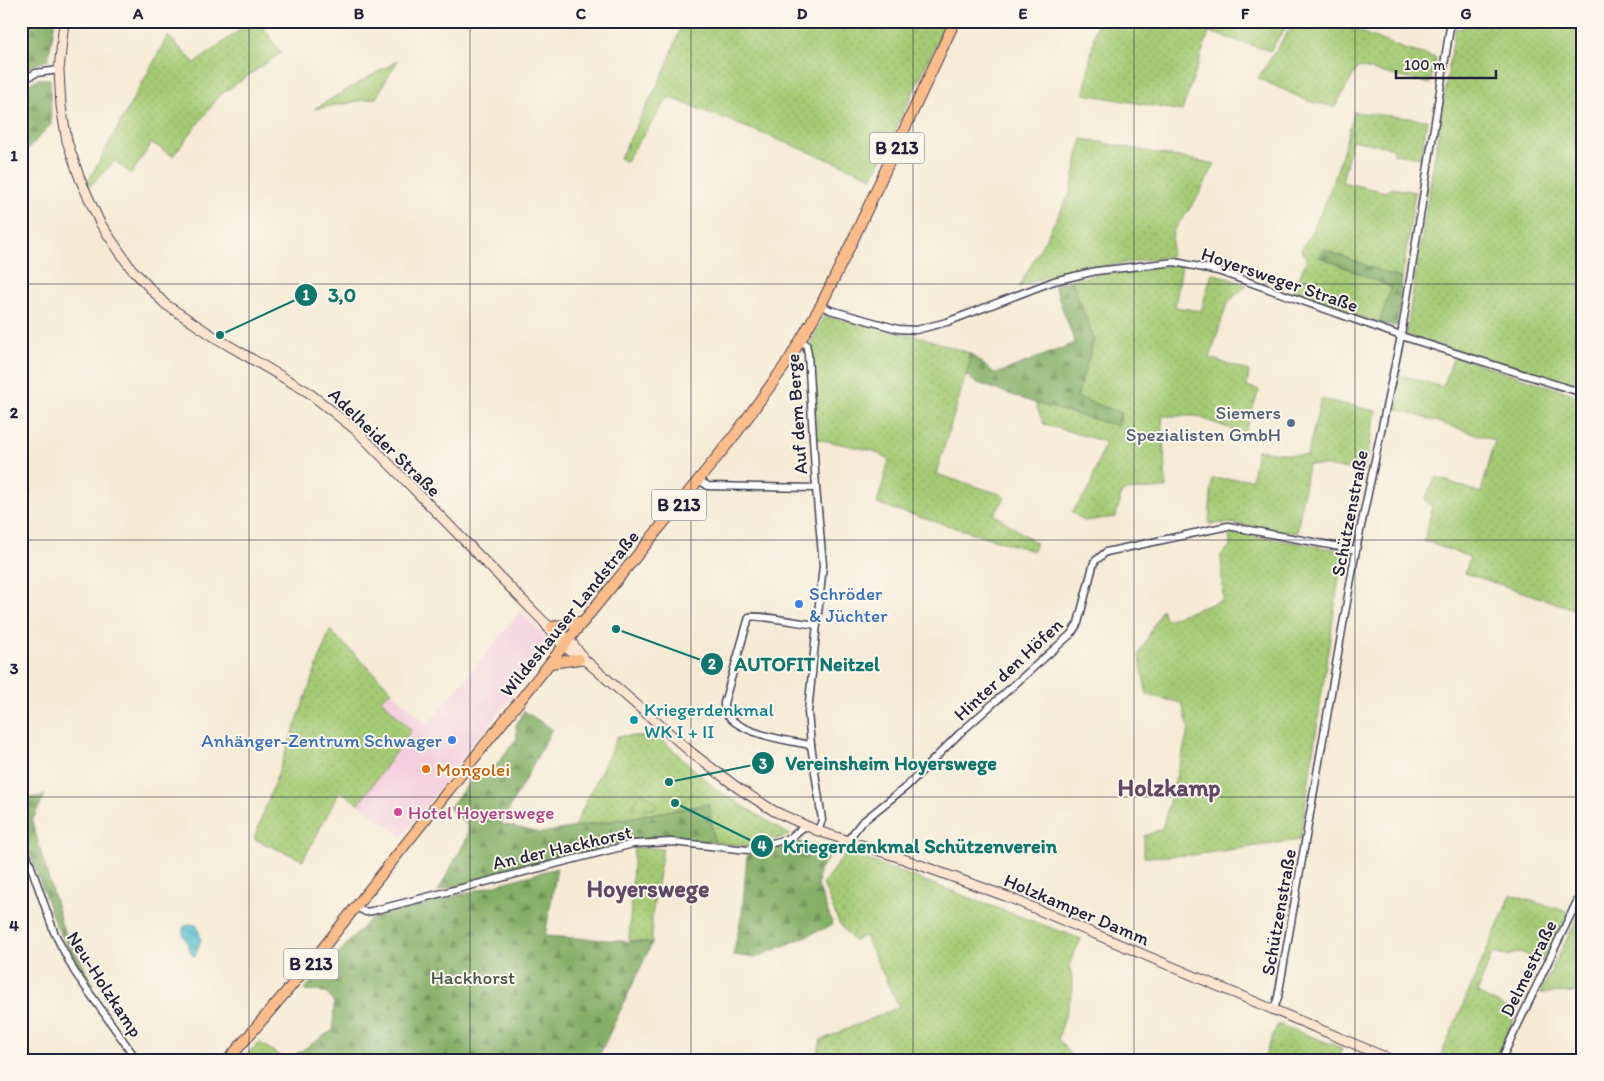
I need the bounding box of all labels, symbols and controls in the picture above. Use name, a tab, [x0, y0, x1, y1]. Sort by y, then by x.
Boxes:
text: A	[132, 4, 144, 23]
text: B	[354, 4, 365, 23]
text: C	[576, 4, 587, 23]
text: D	[797, 4, 808, 23]
text: E	[1019, 4, 1028, 23]
text: F	[1241, 4, 1250, 23]
text: G	[1460, 4, 1472, 23]
scale bar	[1396, 48, 1496, 80]
text: 100 m	[1404, 56, 1446, 74]
road number: B 213	[870, 132, 924, 164]
text: 1	[10, 146, 18, 165]
street label: Hoyersweger Straße	[1198, 242, 1361, 317]
callout: 3,0	[293, 277, 366, 312]
text: 3,0	[328, 283, 356, 307]
text: 1	[303, 286, 310, 304]
street label: Auf dem Berge	[781, 353, 812, 475]
street label: Adelheider Straße	[324, 383, 446, 502]
place label: Siemers Spezialisten GmbH	[1126, 401, 1281, 446]
text: 2	[10, 403, 19, 422]
marker: Siemers Spezialisten GmbH	[1285, 417, 1297, 429]
street label: Schützenstraße	[1326, 448, 1373, 578]
road number: B 213	[652, 490, 706, 520]
street label: Wildeshauser Landstraße	[495, 525, 644, 701]
place label: Schröder & Jüchter	[809, 582, 888, 627]
marker: Schröder & Jüchter	[793, 598, 805, 610]
street label: Hinter den Höfen	[949, 613, 1068, 726]
callout: AUTOFIT Neitzel	[700, 647, 890, 682]
text: AUTOFIT Neitzel	[733, 652, 880, 676]
text: 2	[708, 655, 716, 673]
text: 3	[10, 659, 19, 678]
place label: Kriegerdenkmal WK I + II	[644, 698, 774, 743]
marker: Kriegerdenkmal WK I + II	[628, 714, 640, 726]
place label: Anhänger-Zentrum Schwager	[201, 729, 443, 752]
marker: Anhänger-Zentrum Schwager	[446, 734, 458, 746]
callout: Vereinsheim Hoyerswege	[750, 746, 1007, 781]
text: Vereinsheim Hoyerswege	[785, 751, 997, 776]
text: 3	[759, 755, 767, 773]
place label: Mongolei	[436, 758, 510, 781]
marker: Mongolei	[420, 763, 432, 775]
district label: Holzkamp	[1118, 773, 1221, 803]
place label: Hotel Hoyerswege	[408, 801, 554, 824]
marker: Hotel Hoyerswege	[392, 806, 404, 818]
street label: An der Hackhorst	[490, 820, 634, 875]
callout: Kriegerdenkmal Schützenverein	[749, 828, 1066, 863]
text: Kriegerdenkmal Schützenverein	[783, 834, 1058, 859]
text: 4	[757, 837, 767, 855]
street label: Schützenstraße	[1256, 847, 1301, 977]
street label: Holzkamper Damm	[1000, 868, 1154, 951]
district label: Hoyerswege	[587, 874, 709, 904]
text: 4	[9, 916, 19, 935]
street label: Delmestraße	[1495, 916, 1562, 1020]
street label: Neu-Holzkamp	[62, 927, 147, 1042]
road number: B 213	[284, 949, 338, 980]
park label: Hackhorst	[431, 966, 515, 989]

